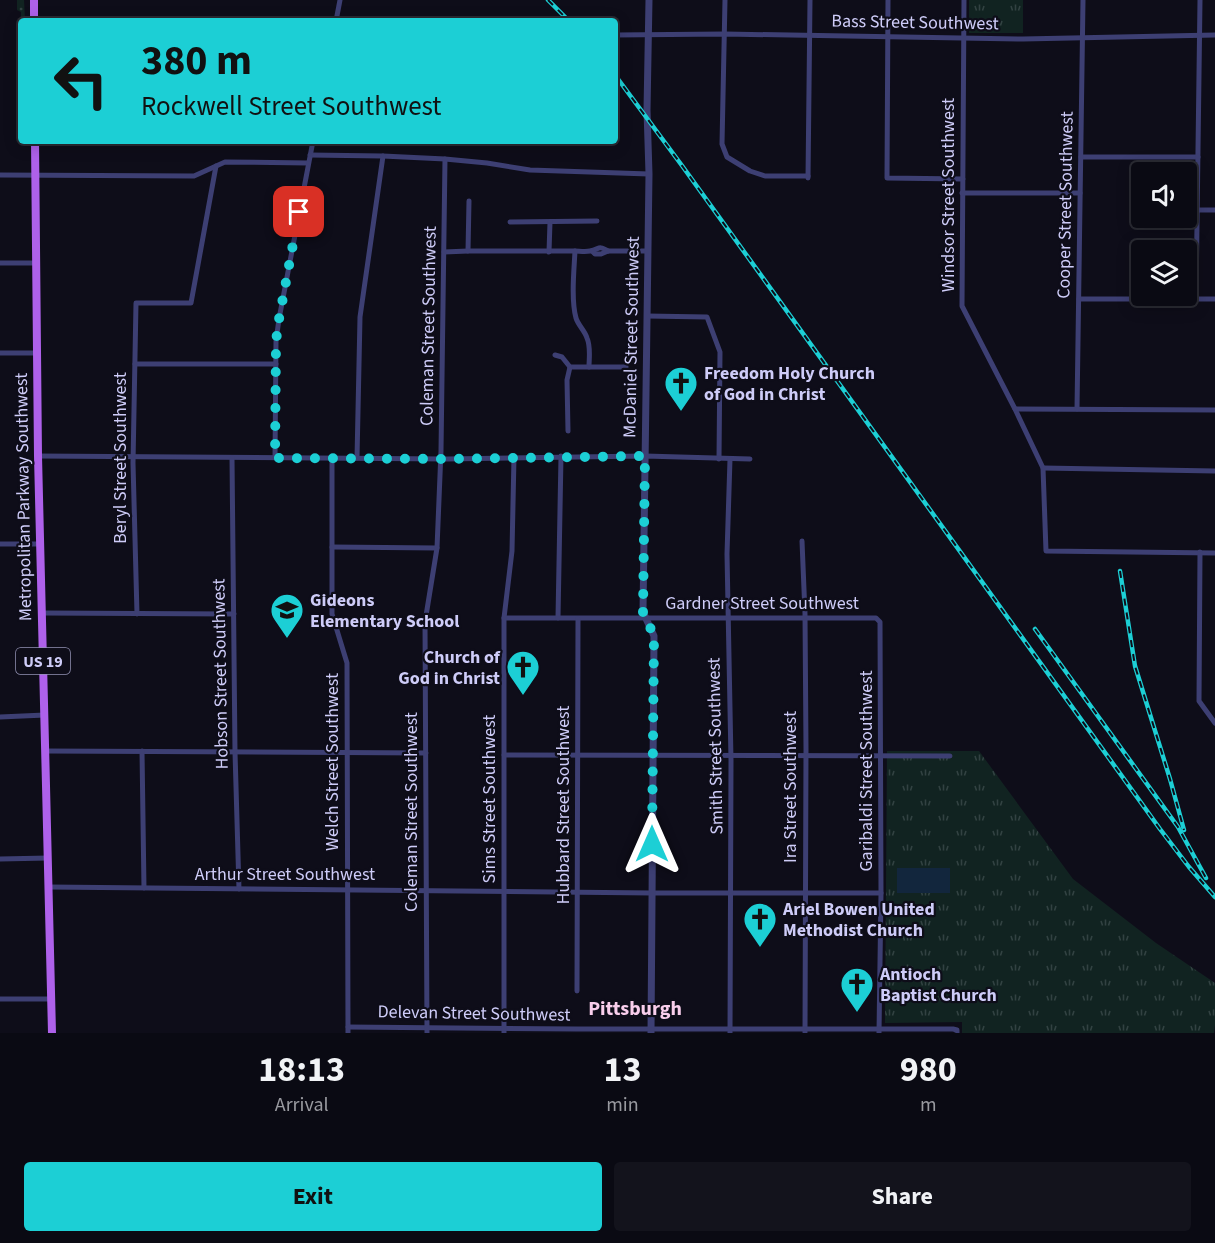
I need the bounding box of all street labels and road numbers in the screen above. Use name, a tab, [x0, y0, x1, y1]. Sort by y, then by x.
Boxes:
street label: Bass Street Southwest	[831, 9, 999, 36]
street label: Windsor Street Southwest	[936, 98, 961, 292]
street label: Cooper Street Southwest	[1051, 111, 1080, 299]
street label: Coleman Street Southwest	[414, 226, 443, 426]
street label: McDaniel Street Southwest	[617, 236, 646, 438]
street label: Beryl Street Southwest	[108, 372, 133, 544]
street label: Metropolitan Parkway Southwest	[9, 373, 38, 621]
street label: Hobson Street Southwest	[206, 578, 235, 770]
street label: Gardner Street Southwest	[665, 591, 859, 616]
road number: US 19	[16, 648, 70, 674]
street label: Smith Street Southwest	[701, 657, 730, 835]
street label: Garibaldi Street Southwest	[854, 670, 879, 872]
street label: Welch Street Southwest	[320, 673, 345, 851]
street label: Hubbard Street Southwest	[551, 706, 576, 904]
street label: Ira Street Southwest	[778, 711, 803, 863]
street label: Coleman Street Southwest	[399, 712, 424, 912]
street label: Sims Street Southwest	[477, 715, 502, 883]
street label: Arthur Street Southwest	[195, 862, 375, 887]
street label: Delevan Street Southwest	[377, 999, 571, 1028]

